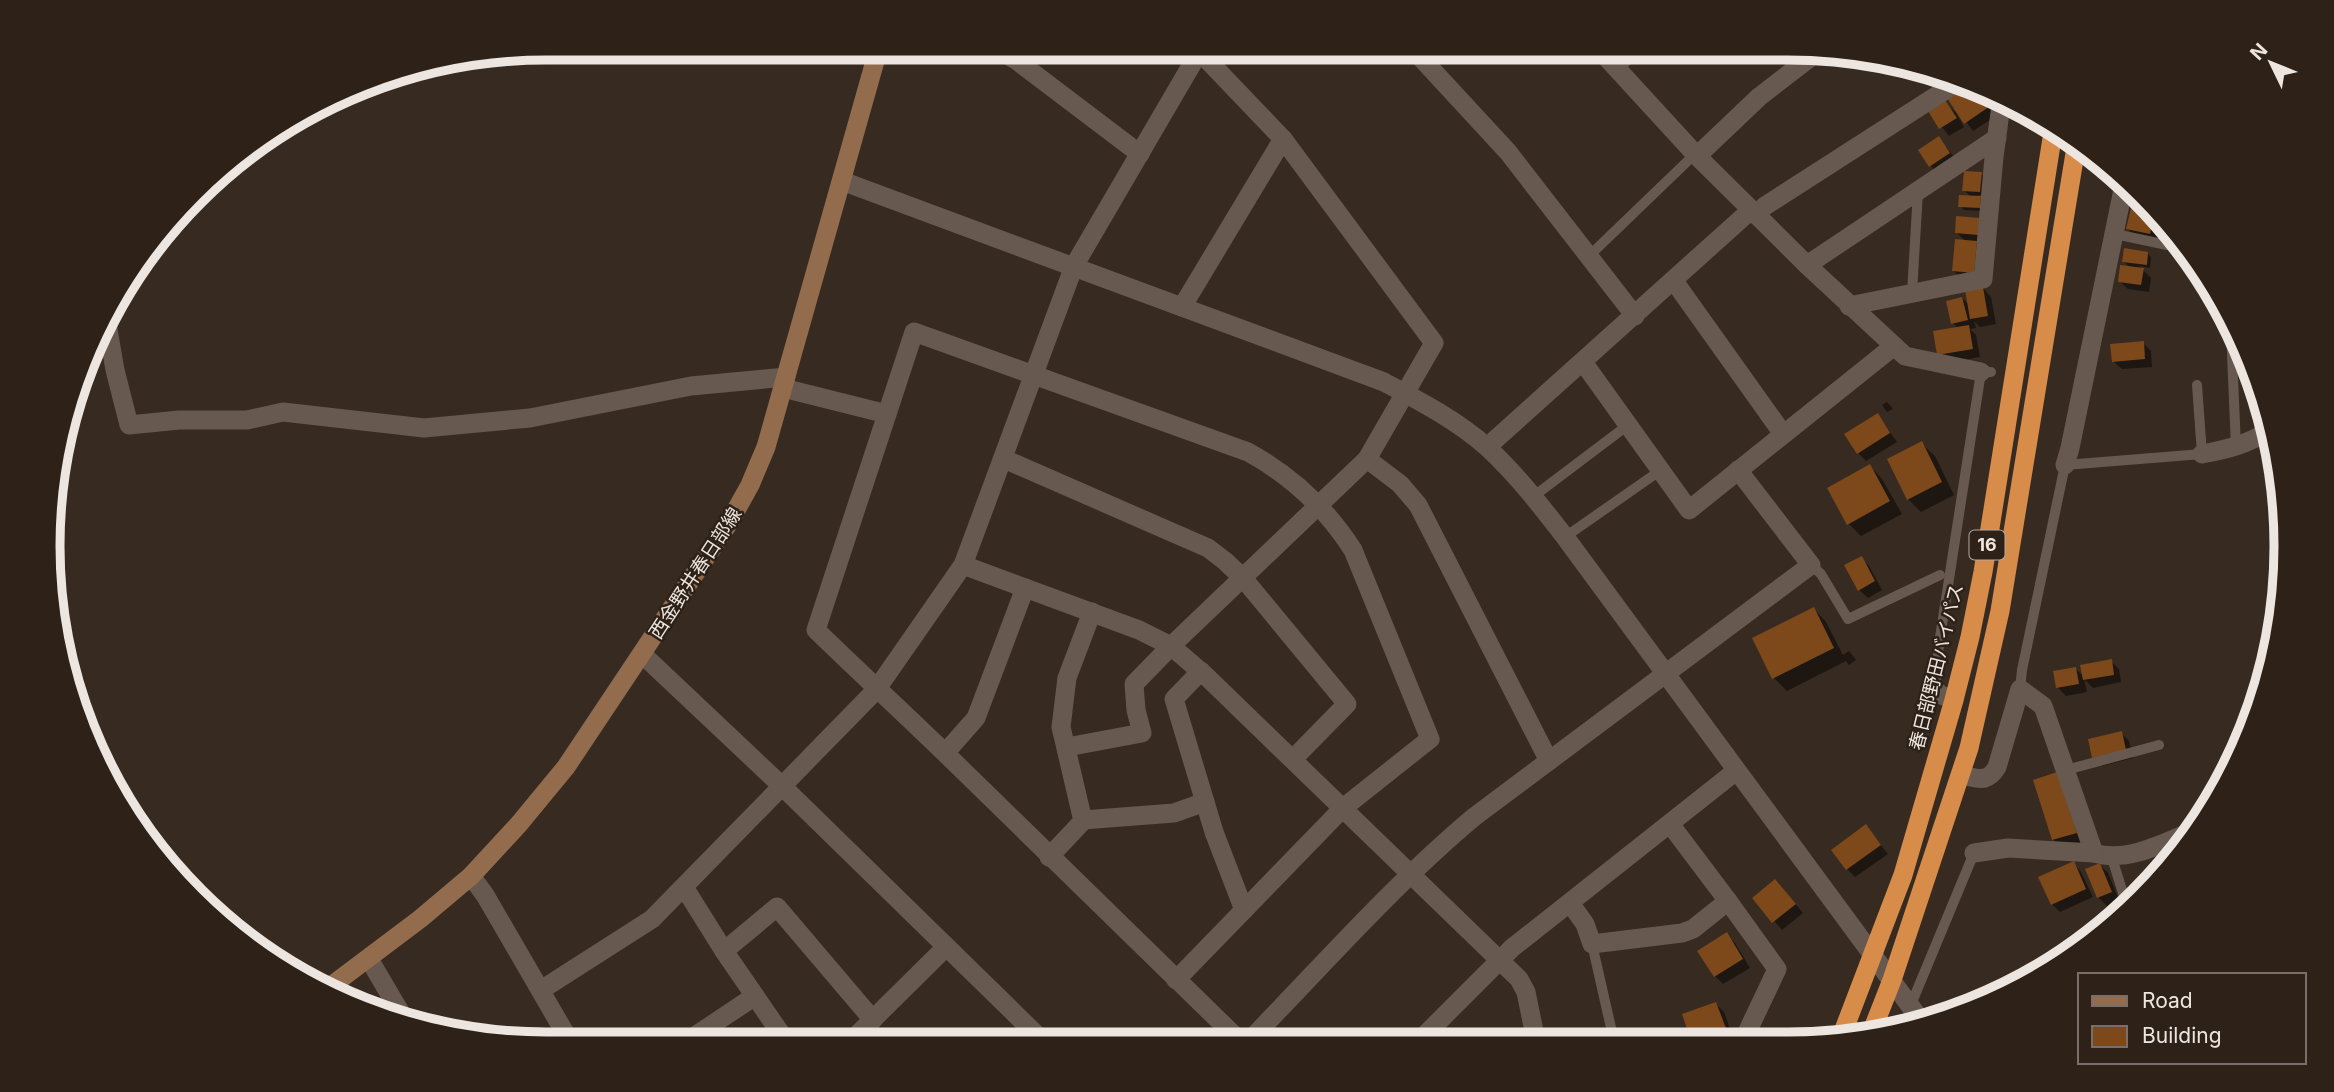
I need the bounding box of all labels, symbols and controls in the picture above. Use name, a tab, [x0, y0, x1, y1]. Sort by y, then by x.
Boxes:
north arrow	[2236, 28, 2306, 98]
text: N	[2246, 39, 2272, 65]
street label: 西金野井春日部線	[644, 503, 746, 643]
road number: 16	[1969, 530, 2004, 560]
street label: 春日部野田バイパス	[1905, 582, 1968, 753]
legend	[2078, 973, 2306, 1064]
text: Road	[2142, 988, 2193, 1013]
text: Building	[2142, 1023, 2222, 1048]

